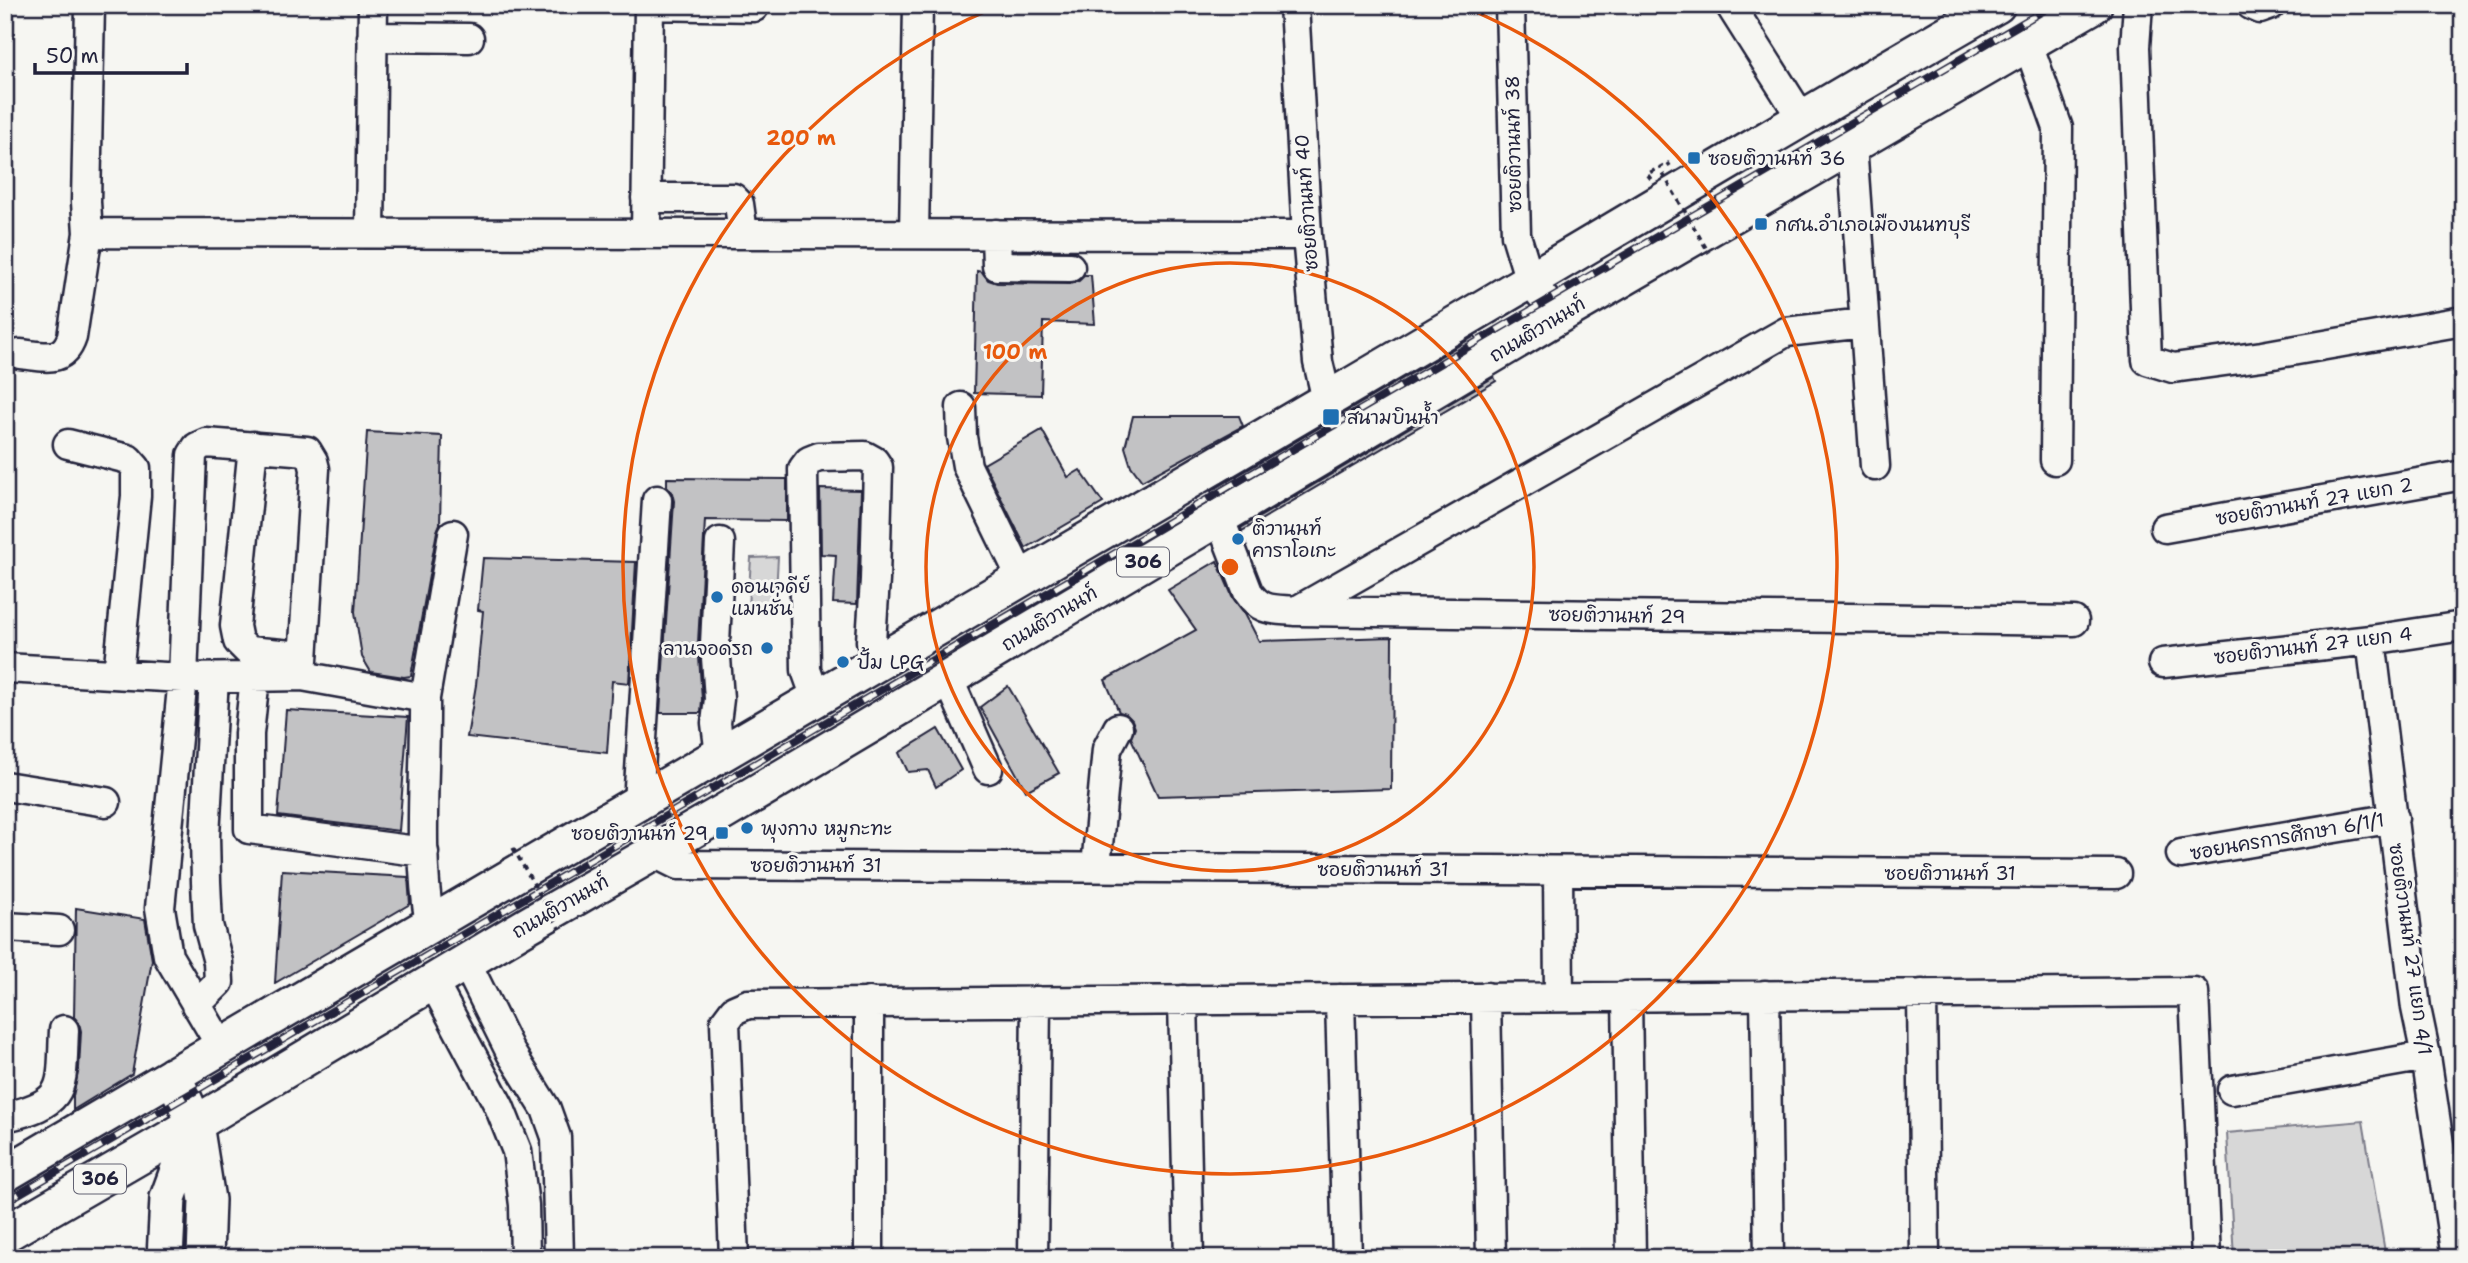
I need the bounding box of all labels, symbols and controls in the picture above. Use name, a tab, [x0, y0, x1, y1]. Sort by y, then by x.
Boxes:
scale bar	[35, 32, 187, 76]
text: 50 m	[46, 42, 99, 70]
street label: ซอยติวานนท์ 38	[1500, 75, 1527, 213]
text: 200 m	[766, 124, 836, 152]
street label: ซอยติวานนท์ 40	[1289, 133, 1324, 273]
place label: ซอยติวานนท์ 36	[1708, 146, 1845, 171]
marker: ซอยติวานนท์ 36	[1686, 150, 1702, 166]
place label: กศน.อำเภอเมืองนนทบุรี	[1775, 212, 1971, 239]
marker: กศน.อำเภอเมืองนนทบุรี	[1753, 216, 1769, 232]
street label: ถนนติวานนท์	[1485, 291, 1590, 368]
text: 100 m	[983, 338, 1047, 366]
place label: สนามบินน้ำ	[1347, 401, 1439, 430]
marker: สนามบินน้ำ	[1321, 407, 1341, 427]
street label: ซอยติวานนท์ 27 แยก 2	[2214, 472, 2415, 531]
place label: ติวานนท์ คาราโอเกะ	[1252, 516, 1336, 563]
marker: ติวานนท์ คาราโอเกะ	[1230, 531, 1246, 547]
road number: 306	[1117, 548, 1169, 576]
centre of rings	[1218, 555, 1242, 579]
place label: ดอนเจดีย์ แมนชั่น	[731, 574, 811, 621]
street label: ถนนติวานนท์	[997, 580, 1102, 657]
marker: ดอนเจดีย์ แมนชั่น	[709, 589, 725, 605]
street label: ซอยติวานนท์ 29	[1548, 602, 1686, 629]
street label: ซอยติวานนท์ 27 แยก 4	[2212, 621, 2414, 670]
place label: ลานจอดรถ	[663, 636, 753, 661]
marker: ลานจอดรถ	[759, 640, 775, 656]
place label: ปั้ม LPG	[857, 647, 924, 675]
marker: ปั้ม LPG	[835, 654, 851, 670]
street label: ซอยนครการศึกษา 6/1/1	[2188, 807, 2386, 866]
place label: พุงกาง หมูกะทะ	[761, 816, 892, 843]
marker: พุงกาง หมูกะทะ	[739, 820, 755, 836]
place label: ซอยติวานนท์ 29	[571, 821, 708, 846]
marker: ซอยติวานนท์ 29	[714, 825, 730, 841]
street label: ซอยติวานนท์ 27 แยก 4/1	[2383, 841, 2438, 1057]
street label: ซอยติวานนท์ 31	[750, 853, 882, 878]
street label: ซอยติวานนท์ 31	[1317, 857, 1449, 882]
street label: ซอยติวานนท์ 31	[1884, 861, 2016, 886]
street label: ถนนติวานนท์	[507, 869, 613, 944]
road number: 306	[74, 1164, 126, 1194]

